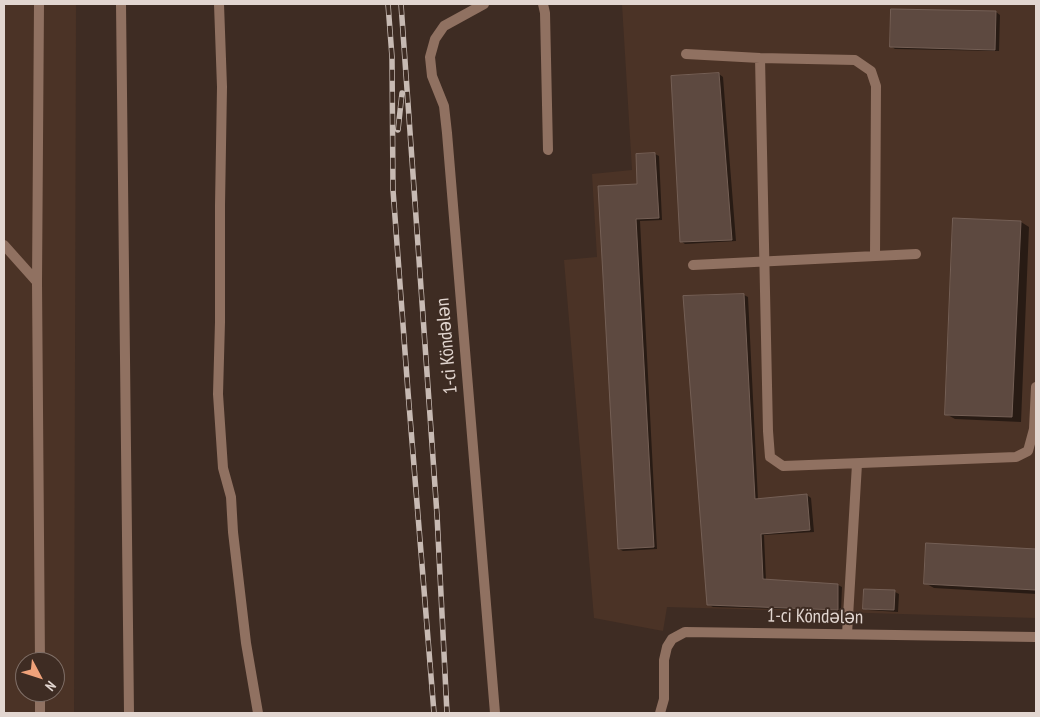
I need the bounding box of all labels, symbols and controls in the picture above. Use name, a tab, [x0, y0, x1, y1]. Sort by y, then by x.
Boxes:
street label: 1-ci Köndələn	[431, 297, 463, 395]
street label: 1-ci Köndələn	[767, 605, 863, 629]
north arrow	[15, 652, 65, 702]
text: N	[41, 677, 60, 695]

